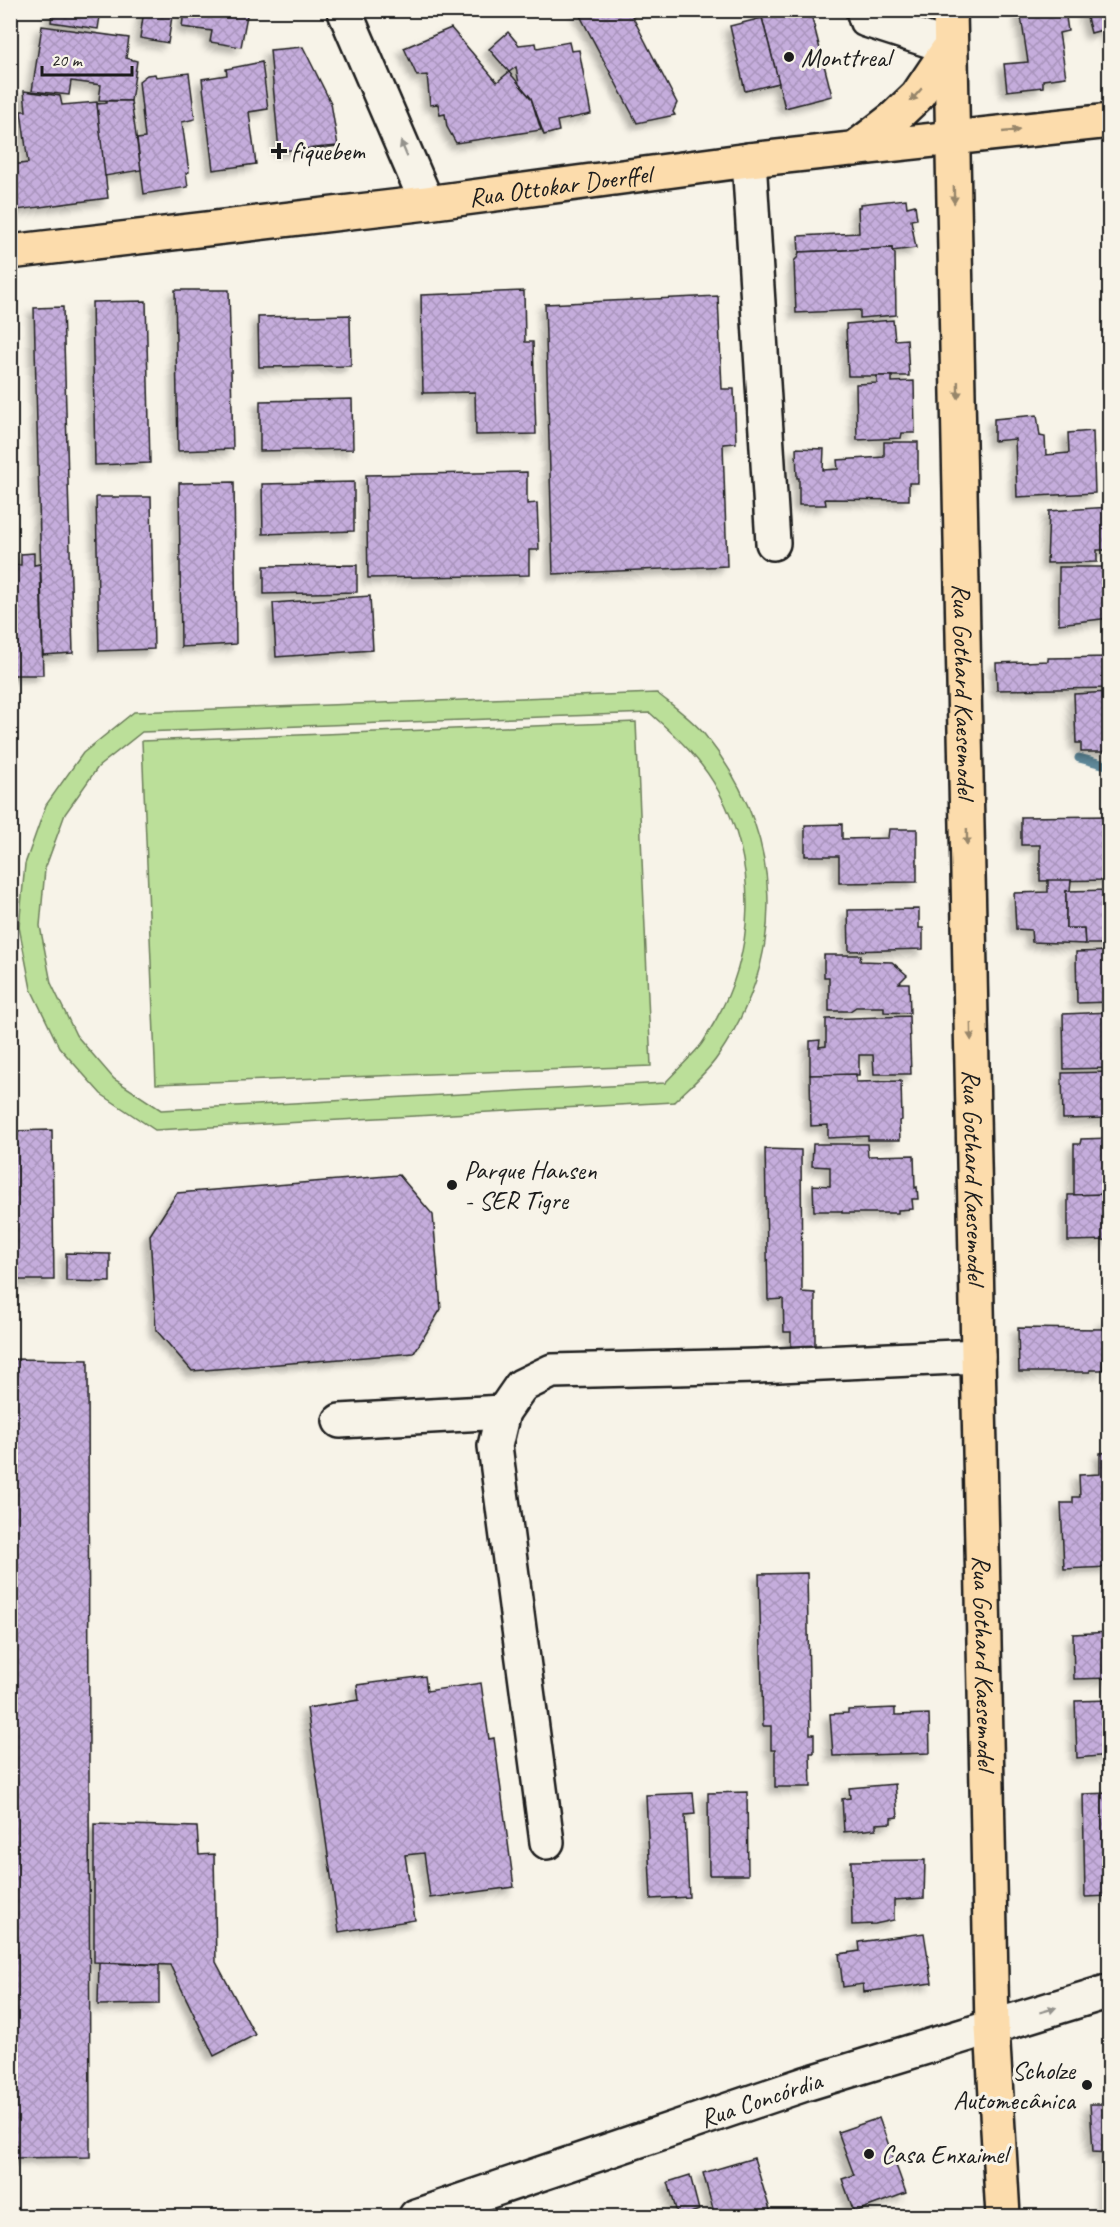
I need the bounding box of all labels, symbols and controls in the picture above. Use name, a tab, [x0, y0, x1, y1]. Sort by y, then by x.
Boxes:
scale bar	[42, 39, 132, 77]
place label: Monttreal	[801, 41, 895, 74]
text: 20 m	[51, 49, 84, 71]
marker: Monttreal	[782, 50, 796, 64]
one-way arrow	[910, 87, 923, 102]
one-way arrow	[1001, 126, 1020, 136]
place label: fiquebem	[291, 135, 366, 168]
one-way arrow	[399, 139, 409, 157]
marker: fiquebem	[272, 144, 286, 158]
street label: Rua Ottokar Doerffel	[467, 157, 658, 214]
one-way arrow	[949, 186, 958, 205]
one-way arrow	[953, 381, 962, 400]
street label: Rua Gothard Kaesemodel	[945, 583, 983, 803]
one-way arrow	[962, 827, 972, 846]
one-way arrow	[966, 1022, 976, 1041]
street label: Rua Gothard Kaesemodel	[955, 1069, 993, 1289]
place label: Parque Hansen - SER Tigre	[464, 1154, 597, 1217]
marker: Parque Hansen - SER Tigre	[445, 1178, 459, 1192]
street label: Rua Gothard Kaesemodel	[965, 1555, 1003, 1775]
one-way arrow	[1039, 2005, 1057, 2014]
place label: Scholze Automecânica	[953, 2054, 1077, 2117]
street label: Rua Concórdia	[696, 2063, 827, 2135]
marker: Scholze Automecânica	[1080, 2078, 1094, 2092]
place label: Casa Enxaimel	[881, 2138, 1012, 2171]
marker: Casa Enxaimel	[862, 2147, 876, 2161]

